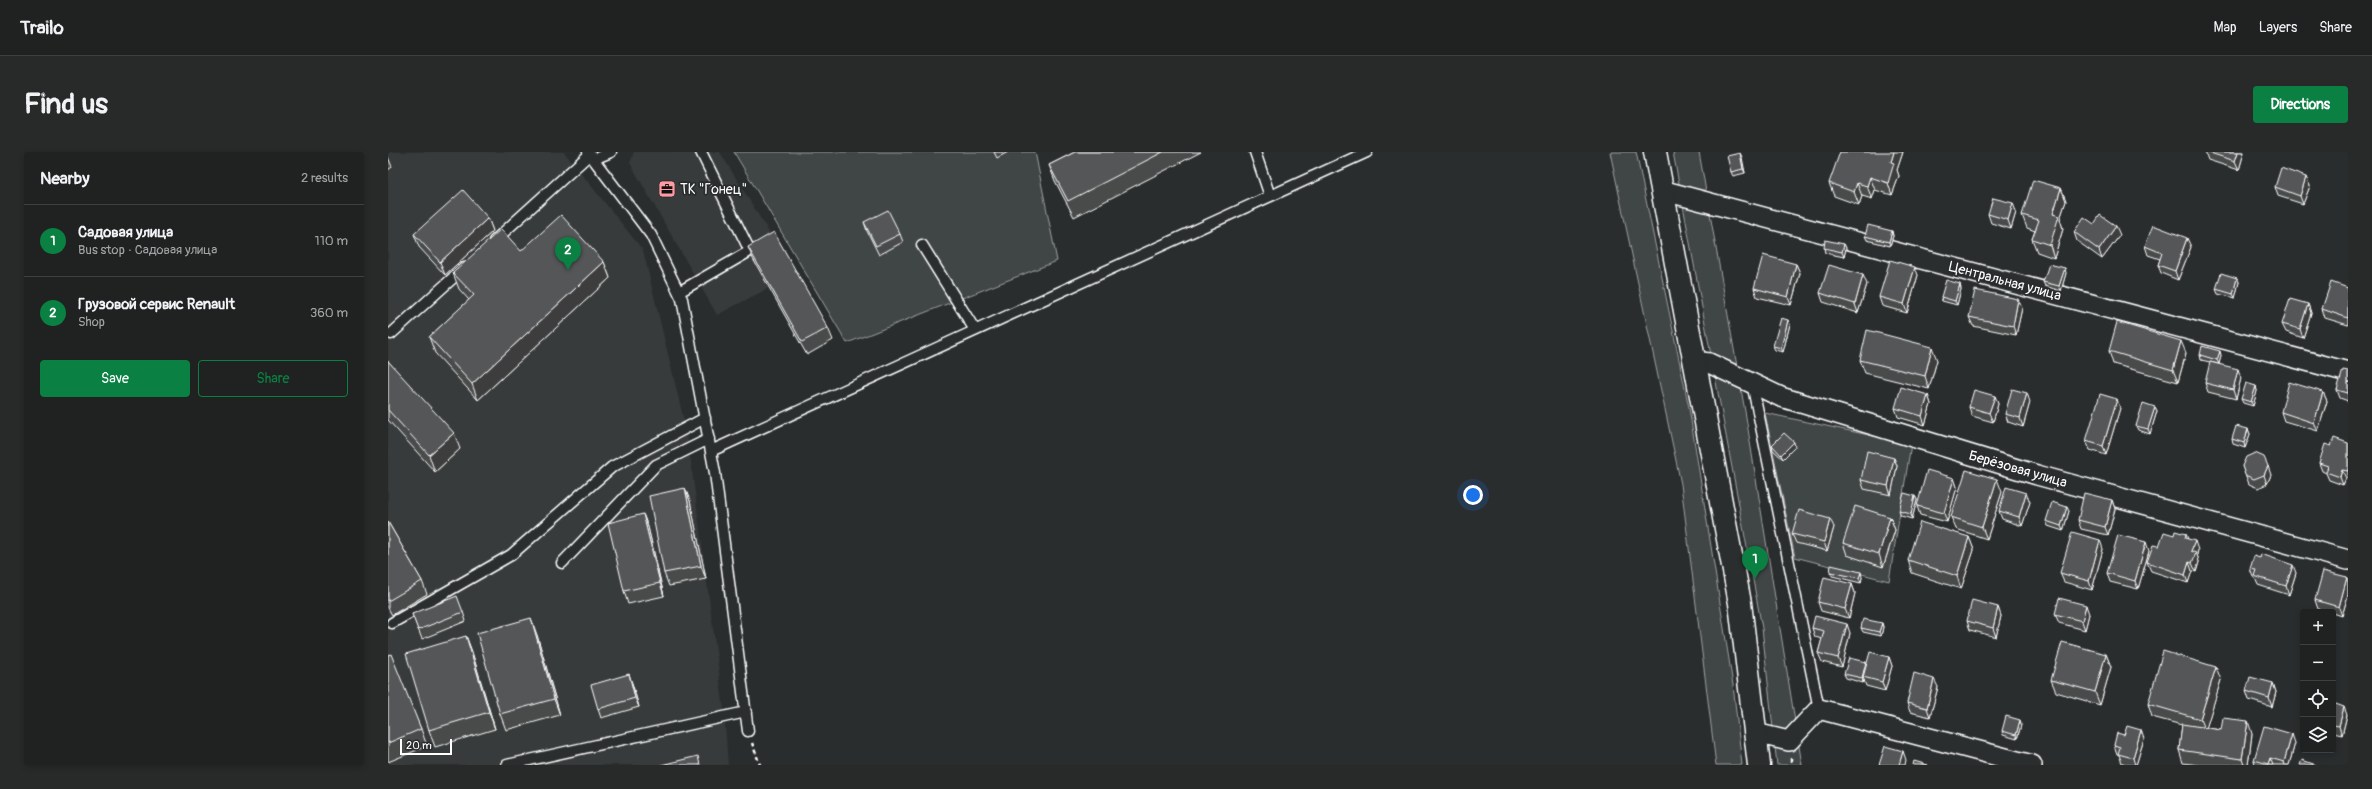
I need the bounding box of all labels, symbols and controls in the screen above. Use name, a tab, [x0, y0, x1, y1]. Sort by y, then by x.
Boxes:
text: Trailo	[20, 16, 64, 40]
text: Map	[2214, 19, 2237, 36]
text: Layers	[2259, 19, 2297, 36]
text: Share	[2319, 19, 2352, 36]
button: Directions	[2253, 86, 2348, 123]
text: Find us	[24, 87, 108, 122]
text: Nearby	[40, 168, 89, 189]
text: 2 results	[301, 170, 348, 186]
office icon: ТК "Гонец"	[657, 179, 677, 199]
place label: ТК "Гонец"	[680, 181, 747, 198]
text: Садовая улица	[78, 223, 173, 242]
text: 1	[50, 233, 56, 249]
text: 110 m	[315, 233, 348, 249]
pin: 2	[555, 237, 581, 270]
text: Bus stop · Садовая улица	[78, 242, 217, 258]
street label: Центральная улица	[1947, 258, 2063, 304]
text: Грузовой сервис Renault	[78, 295, 235, 314]
text: 2	[49, 305, 57, 321]
text: 360 m	[310, 305, 348, 321]
text: Shop	[78, 314, 105, 330]
button: Save	[40, 360, 190, 397]
button: Share	[198, 360, 348, 397]
street label: Берёзовая улица	[1967, 447, 2069, 491]
your location	[1463, 485, 1483, 505]
pin: 1	[1742, 546, 1768, 579]
map controls	[2300, 609, 2336, 753]
button: +	[2300, 609, 2336, 645]
button: −	[2300, 645, 2336, 681]
button: locate	[2300, 681, 2336, 717]
button: layers	[2300, 717, 2336, 753]
scale bar	[400, 737, 452, 756]
text: 20 m	[406, 739, 432, 752]

